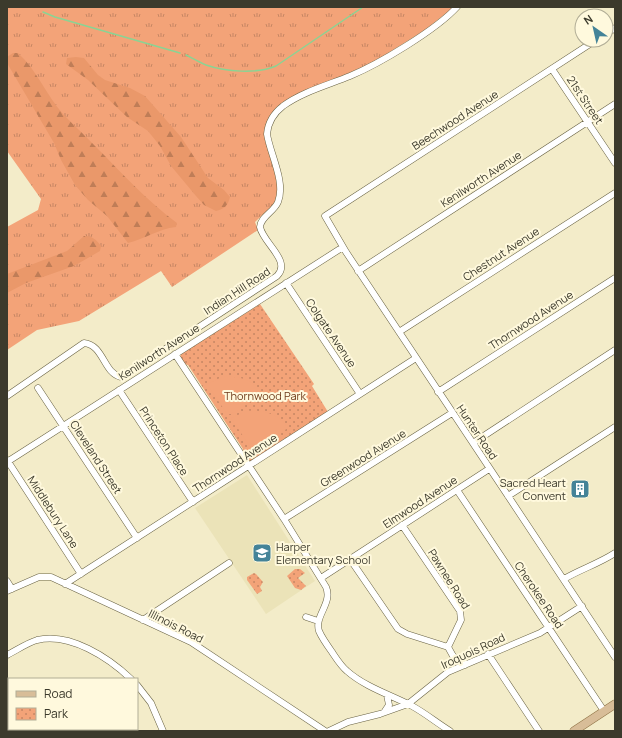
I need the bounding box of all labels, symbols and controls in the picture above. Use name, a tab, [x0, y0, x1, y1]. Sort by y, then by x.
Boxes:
north arrow	[574, 8, 614, 48]
text: N	[581, 11, 596, 28]
street label: 21st Street	[564, 73, 607, 127]
street label: Beechwood Avenue	[409, 86, 501, 153]
street label: Kenilworth Avenue	[437, 147, 525, 210]
street label: Chestnut Avenue	[460, 223, 542, 284]
street label: Indian Hill Road	[201, 263, 273, 318]
street label: Thornwood Avenue	[486, 286, 576, 352]
street label: Colgate Avenue	[303, 295, 360, 371]
street label: Kenilworth Avenue	[115, 320, 203, 383]
park label: Thornwood Park	[224, 388, 307, 403]
street label: Hunter Road	[453, 401, 501, 462]
street label: Princeton Place	[137, 403, 193, 478]
street label: Cleveland Street	[67, 417, 126, 496]
street label: Greenwood Avenue	[317, 425, 409, 490]
street label: Thornwood Avenue	[190, 429, 280, 495]
street label: Elmwood Avenue	[380, 472, 460, 531]
street label: Middlebury Lane	[24, 473, 83, 551]
place label: Sacred Heart Convent	[500, 475, 566, 503]
building icon: Sacred Heart Convent	[569, 478, 591, 500]
place label: Harper Elementary School	[276, 539, 371, 567]
school or university icon: Harper Elementary School	[251, 542, 273, 564]
street label: Pawnee Road	[425, 546, 474, 612]
street label: Cherokee Road	[511, 558, 567, 631]
street label: Illinois Road	[146, 605, 206, 646]
street label: Iroquois Road	[438, 629, 507, 672]
legend	[8, 678, 138, 730]
text: Road	[44, 685, 72, 702]
text: Park	[44, 705, 69, 722]

